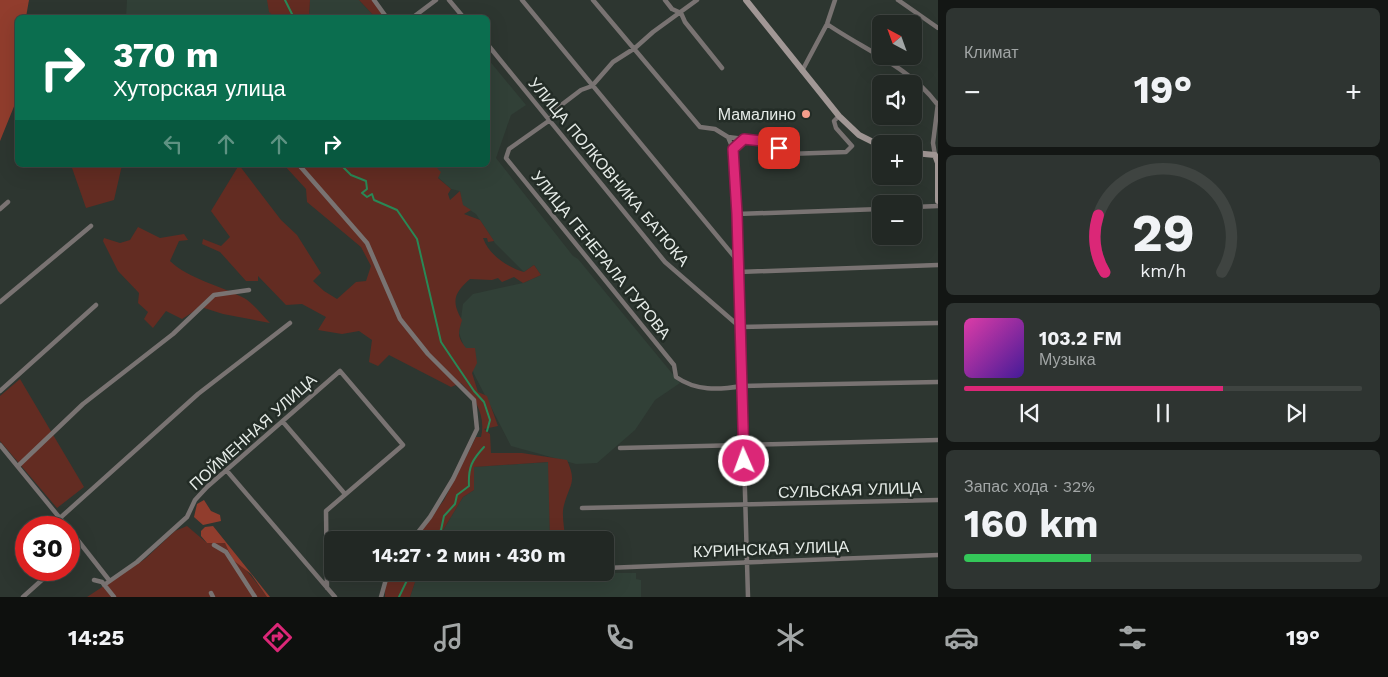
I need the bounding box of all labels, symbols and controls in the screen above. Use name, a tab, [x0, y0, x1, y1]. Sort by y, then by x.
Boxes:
north arrow	[872, 15, 922, 65]
map controls	[872, 15, 922, 245]
text: 370 m	[113, 34, 219, 76]
icon: right	[30, 35, 95, 100]
text: Климат	[964, 43, 1018, 62]
text: 19°	[1134, 68, 1192, 112]
street label: УЛИЦА ПОЛКОВНИКА БАТЮКА	[525, 74, 694, 270]
button: sound	[872, 75, 922, 125]
text: −	[964, 75, 981, 108]
text: +	[1345, 75, 1362, 108]
text: Хуторская улица	[113, 76, 286, 101]
place label: Мамалино	[718, 105, 796, 124]
marker: Мамалино	[800, 108, 812, 120]
pin	[758, 127, 800, 169]
icon: left	[159, 130, 187, 158]
icon: ahead	[212, 130, 240, 158]
icon: ahead	[265, 130, 293, 158]
icon: right	[318, 130, 346, 158]
icon: arrive	[765, 134, 793, 162]
button: +	[872, 135, 922, 185]
street label: УЛИЦА ГЕНЕРАЛА ГУРОВА	[527, 167, 675, 343]
button: −	[872, 195, 922, 245]
text: 29	[1131, 203, 1195, 264]
text: km/h	[1140, 260, 1186, 281]
text: 103.2 FM	[1039, 327, 1122, 350]
text: Музыка	[1039, 350, 1096, 369]
street label: ПОЙМЕННАЯ УЛИЦА	[186, 370, 321, 494]
icon: previous	[1016, 399, 1044, 427]
icon: pause	[1149, 399, 1177, 427]
icon: next	[1282, 399, 1310, 427]
position arrow	[717, 434, 769, 486]
text: Запас хода · 32%	[964, 477, 1095, 496]
street label: СУЛЬСКАЯ УЛИЦА	[778, 478, 923, 502]
text: 160 km	[964, 502, 1099, 546]
speed limit sign: 30	[15, 516, 80, 581]
street label: КУРИНСКАЯ УЛИЦА	[693, 537, 850, 561]
text: 14:27 · 2 мин · 430 m	[372, 544, 566, 567]
icon: directions	[260, 620, 295, 655]
icon: music	[431, 620, 466, 655]
icon: phone	[602, 620, 637, 655]
icon: climate	[773, 620, 808, 655]
icon: car	[944, 620, 979, 655]
icon: filters	[1115, 620, 1150, 655]
text: 14:25	[68, 625, 124, 650]
text: 19°	[1286, 625, 1320, 650]

